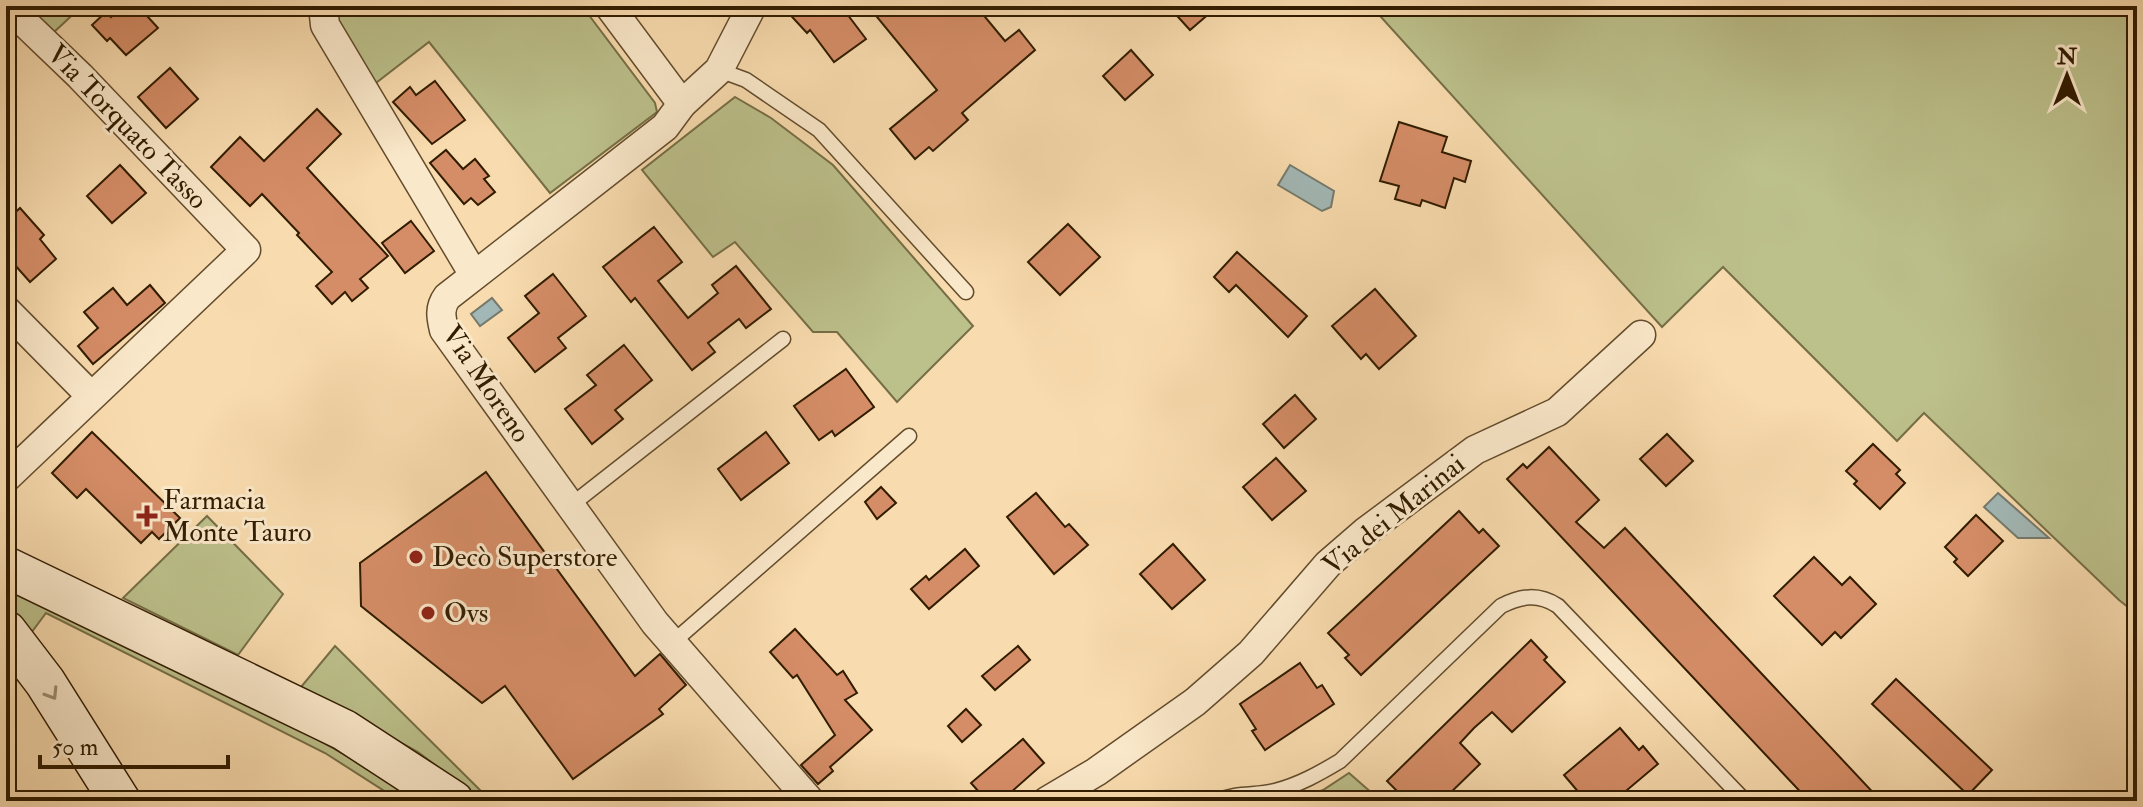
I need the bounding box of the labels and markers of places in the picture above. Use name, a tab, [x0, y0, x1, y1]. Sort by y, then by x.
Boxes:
place label: Farmacia Monte Tauro	[163, 483, 311, 550]
marker: Farmacia Monte Tauro	[138, 507, 156, 525]
place label: Decò Superstore	[432, 540, 618, 575]
marker: Decò Superstore	[407, 548, 425, 566]
place label: Ovs	[444, 596, 488, 631]
marker: Ovs	[419, 604, 437, 622]

